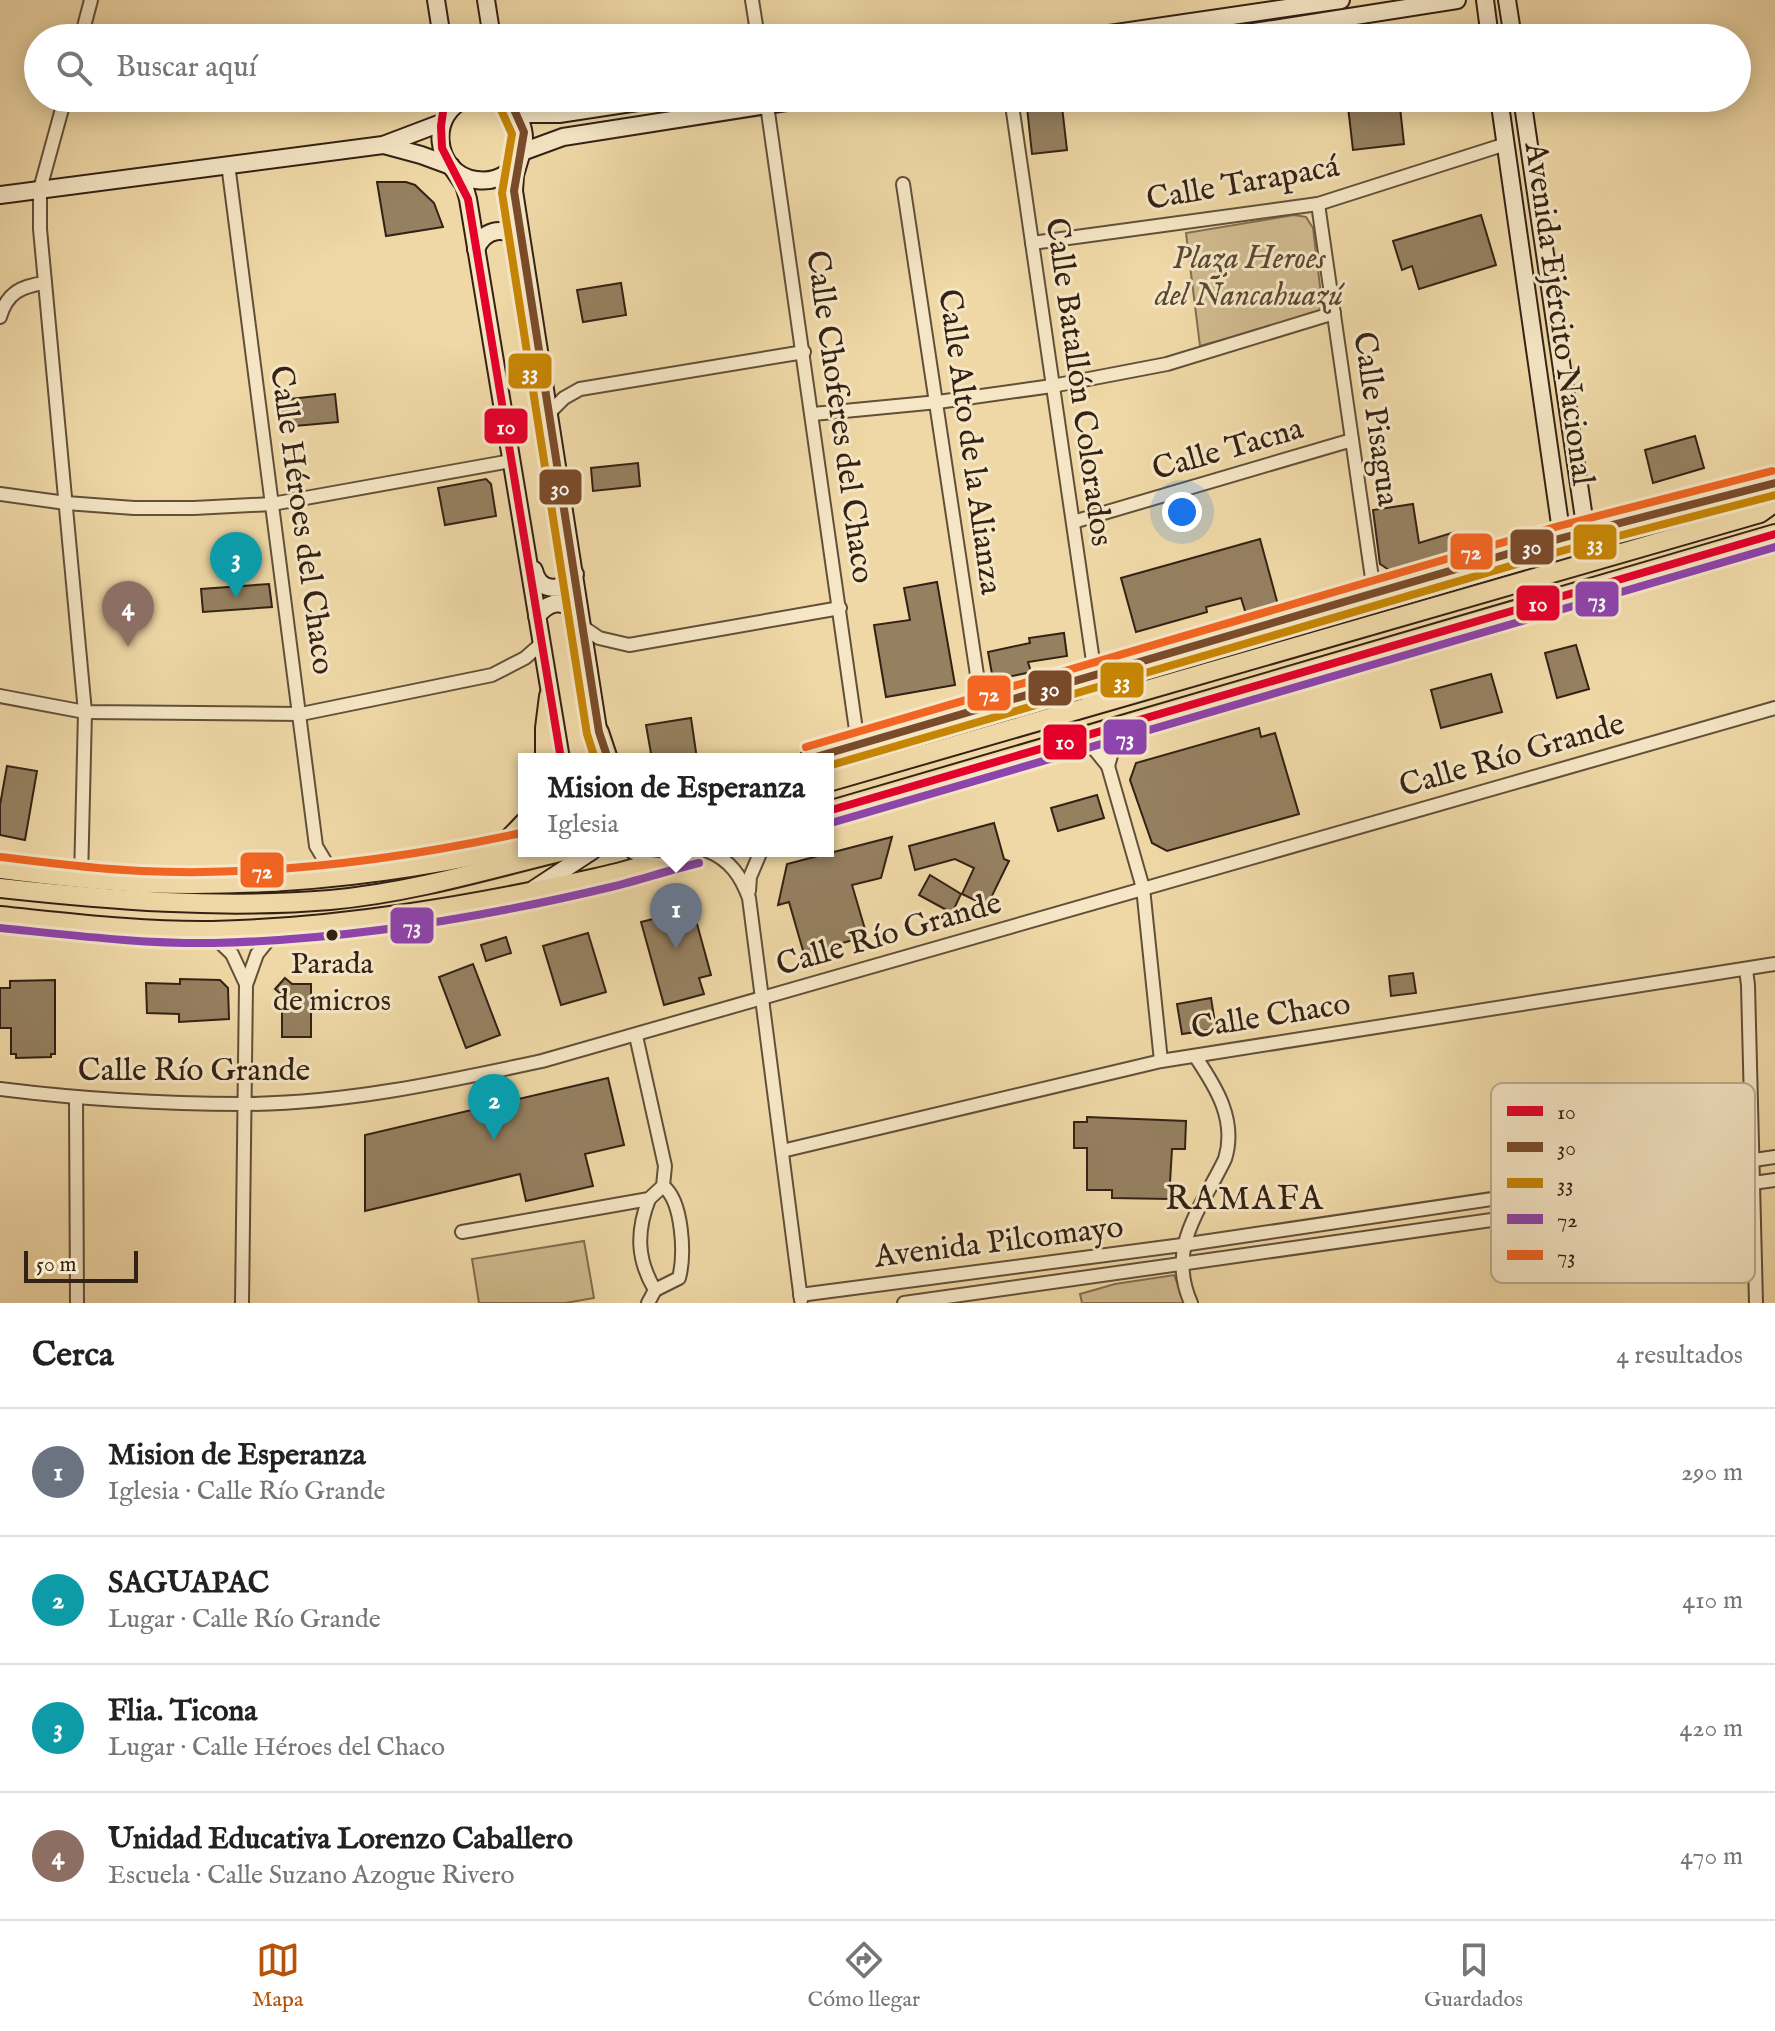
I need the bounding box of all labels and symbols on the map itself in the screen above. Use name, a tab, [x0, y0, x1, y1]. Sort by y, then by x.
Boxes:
street label: Avenida Ejército Nacional	[1513, 139, 1602, 488]
street label: Calle Tarapacá	[1144, 147, 1343, 221]
street label: Calle Batallón Colorados	[1035, 215, 1121, 549]
park label: Plaza Heroes del Ñancahuazú	[1154, 239, 1345, 317]
street label: Calle Choferes del Chaco	[795, 248, 883, 586]
street label: Calle Alto de la Alianza	[927, 287, 1011, 598]
street label: Calle Pisagua	[1342, 329, 1408, 509]
line badge: 33	[507, 352, 553, 390]
text: 33	[522, 359, 538, 387]
street label: Calle Héroes del Chaco	[259, 363, 343, 677]
line badge: 10	[483, 407, 529, 445]
street label: Calle Tacna	[1148, 409, 1308, 491]
text: 10	[497, 414, 516, 442]
line badge: 30	[538, 468, 583, 506]
text: 30	[550, 475, 570, 503]
your location	[1162, 492, 1202, 532]
line badge: 33	[1572, 523, 1618, 561]
line badge: 30	[1509, 528, 1555, 566]
text: 33	[1587, 530, 1603, 558]
pin: 3	[210, 532, 262, 598]
line badge: 72	[1449, 532, 1494, 571]
text: 30	[1522, 534, 1542, 562]
text: 72	[1461, 539, 1481, 567]
line badge: 73	[1574, 580, 1620, 618]
pin: 4	[102, 581, 154, 647]
line badge: 10	[1515, 584, 1561, 622]
text: 73	[1588, 587, 1606, 615]
text: 10	[1529, 591, 1548, 619]
line badge: 33	[1099, 661, 1145, 699]
text: 33	[1114, 668, 1130, 696]
line badge: 30	[1027, 669, 1073, 707]
line badge: 72	[966, 674, 1012, 712]
text: 30	[1040, 676, 1060, 704]
text: 72	[979, 681, 999, 709]
street label: Calle Río Grande	[1395, 704, 1629, 808]
line badge: 73	[1102, 718, 1148, 756]
line badge: 10	[1042, 723, 1088, 761]
text: 73	[1116, 725, 1134, 753]
text: 10	[1056, 729, 1075, 757]
line badge: 72	[239, 851, 285, 889]
text: 72	[252, 858, 272, 886]
pin: 1	[650, 883, 702, 949]
street label: Calle Río Grande	[772, 883, 1006, 987]
line badge: 73	[389, 906, 435, 945]
text: 73	[403, 913, 421, 941]
marker: Parada de micros	[324, 927, 340, 943]
place label: Parada de micros	[273, 946, 391, 1021]
street label: Calle Chaco	[1189, 984, 1353, 1050]
street label: Calle Río Grande	[78, 1051, 310, 1092]
pin: 2	[468, 1074, 520, 1140]
legend	[1491, 1083, 1755, 1283]
text: 10	[1557, 1099, 1576, 1127]
text: 30	[1557, 1135, 1576, 1163]
text: 33	[1557, 1171, 1573, 1199]
district label: RAMAFA	[1165, 1178, 1325, 1221]
street label: Avenida Pilcomayo	[871, 1207, 1126, 1279]
text: 72	[1557, 1207, 1578, 1235]
text: 73	[1557, 1243, 1576, 1271]
scale bar	[24, 1247, 138, 1283]

